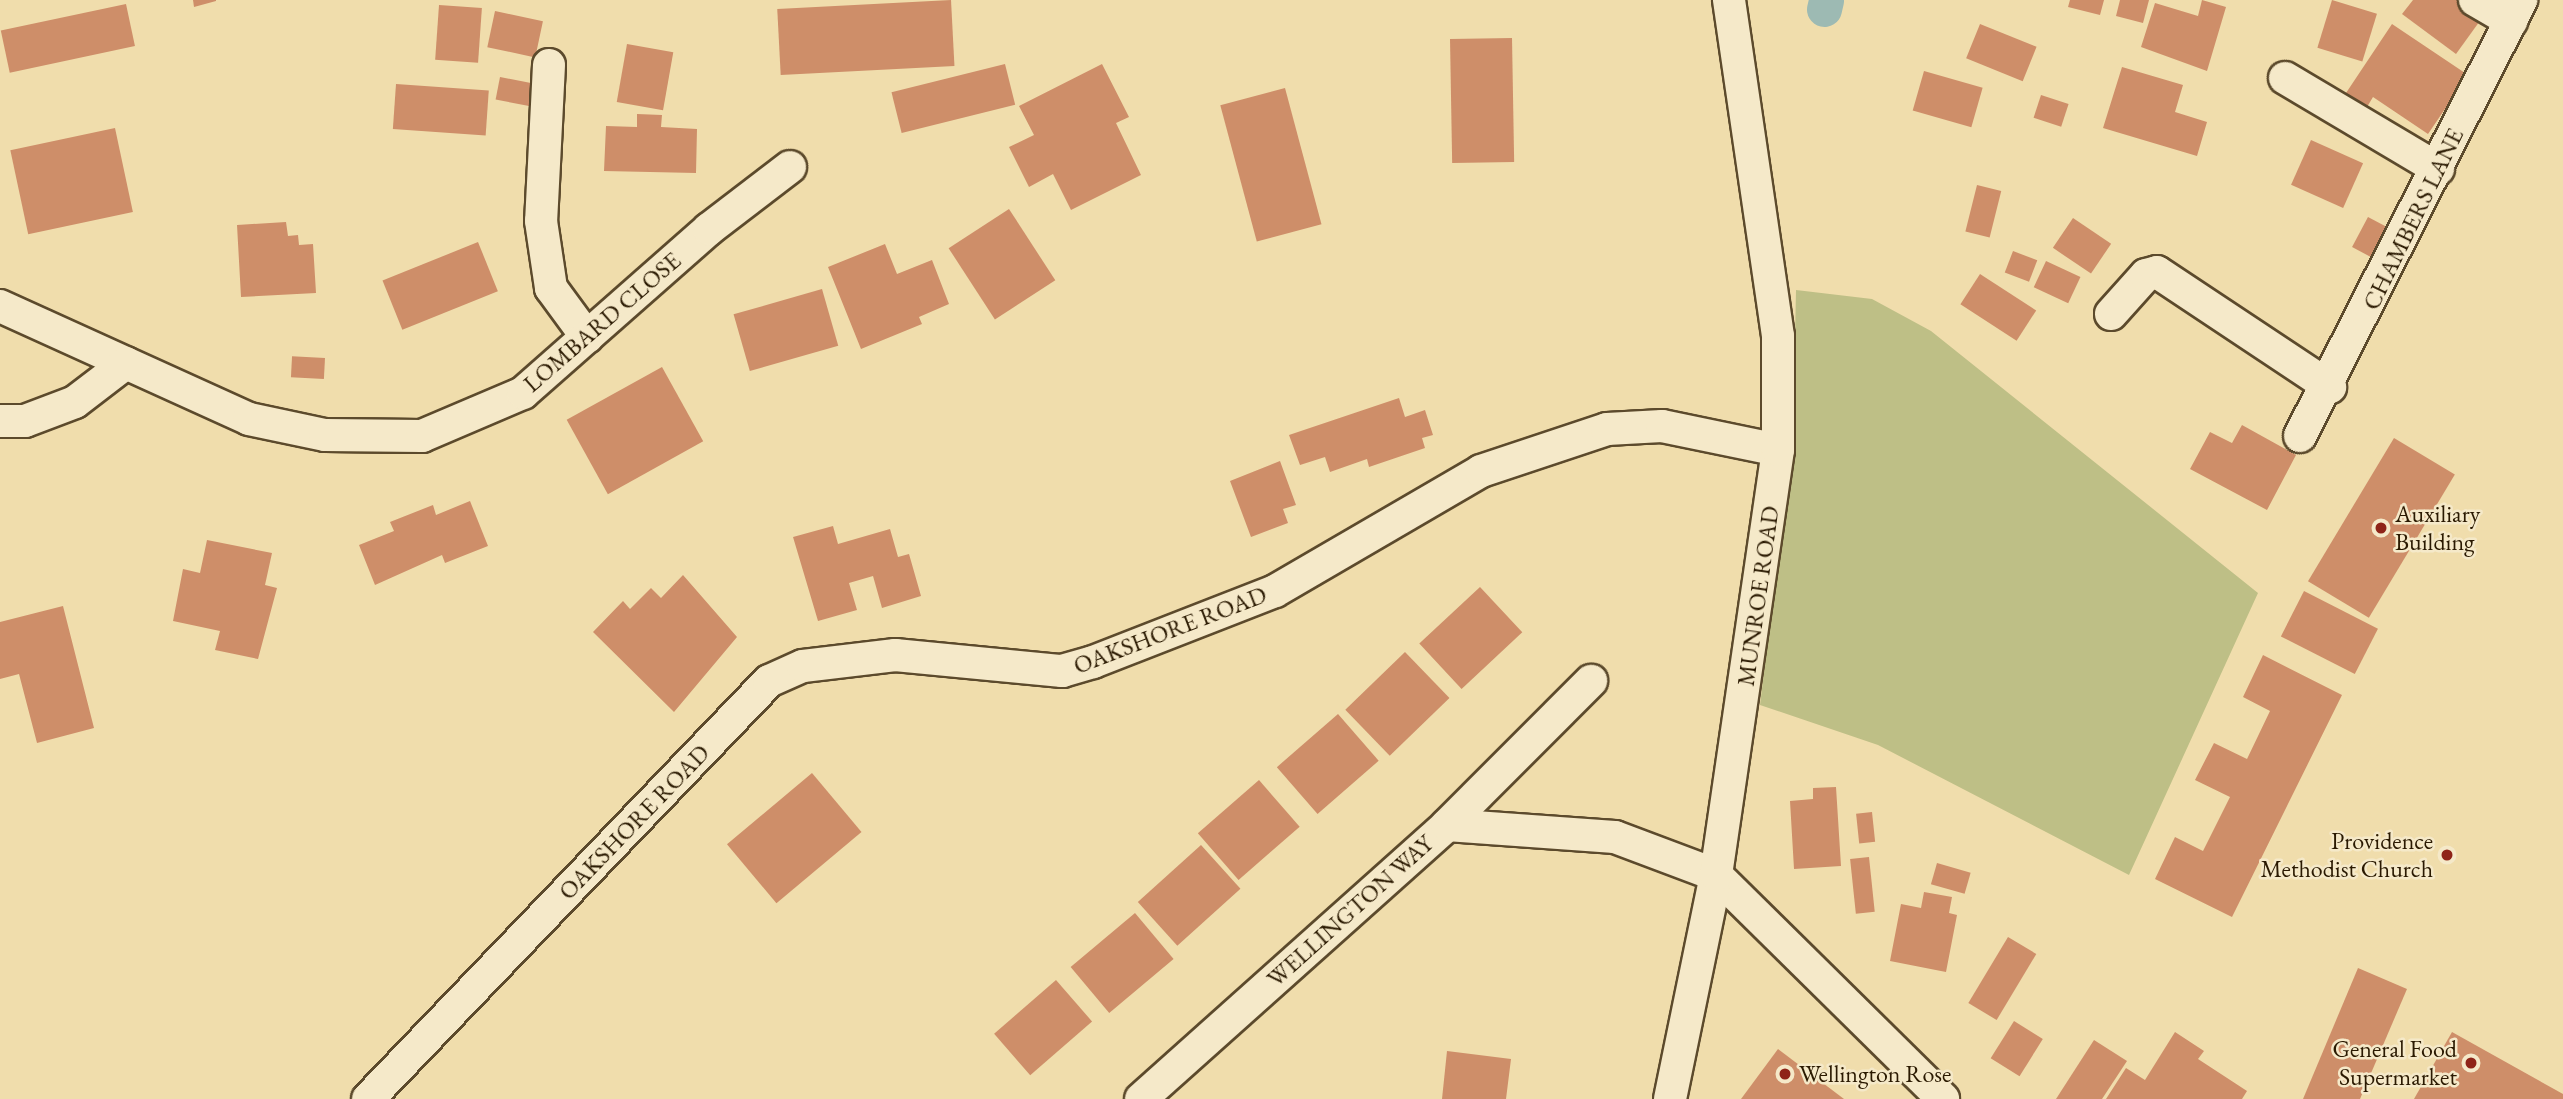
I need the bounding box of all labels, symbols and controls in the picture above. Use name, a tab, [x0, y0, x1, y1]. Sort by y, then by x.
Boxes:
street label: CHAMBERS LANE	[2357, 123, 2469, 315]
street label: LOMBARD CLOSE	[518, 246, 686, 398]
place label: Auxiliary Building	[2395, 500, 2480, 556]
street label: MUNROE ROAD	[1731, 504, 1785, 688]
marker: Auxiliary Building	[2373, 520, 2389, 536]
street label: OAKSHORE ROAD	[1069, 580, 1271, 680]
street label: OAKSHORE ROAD	[553, 739, 715, 905]
place label: Providence Methodist Church	[2260, 827, 2433, 883]
street label: WELLINGTON WAY	[1261, 829, 1439, 993]
marker: Providence Methodist Church	[2439, 847, 2455, 863]
place label: General Food Supermarket	[2332, 1035, 2457, 1091]
marker: General Food Supermarket	[2463, 1055, 2479, 1071]
place label: Wellington Rose	[1799, 1060, 1951, 1088]
marker: Wellington Rose	[1777, 1066, 1793, 1082]

